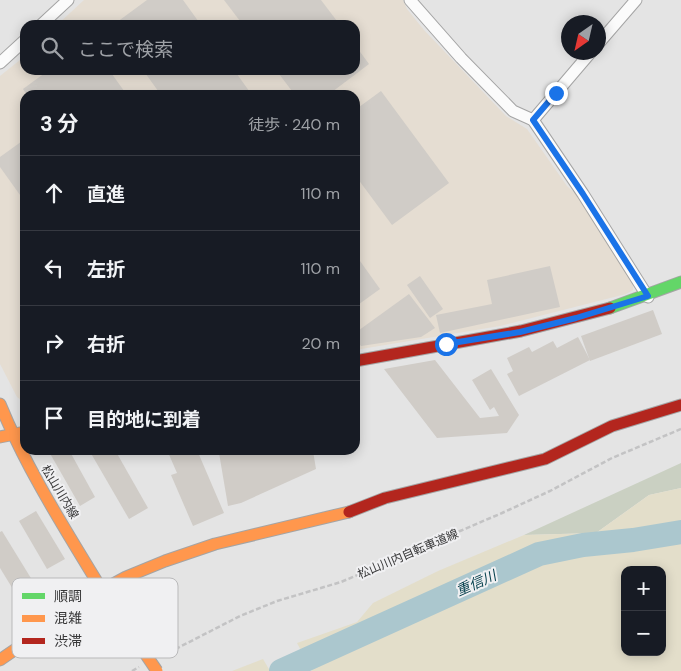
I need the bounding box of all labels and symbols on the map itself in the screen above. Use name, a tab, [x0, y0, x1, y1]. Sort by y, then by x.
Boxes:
north arrow	[561, 15, 606, 60]
route end	[545, 82, 568, 105]
route start	[435, 333, 458, 356]
street label: 松山川内線	[38, 462, 82, 522]
street label: 松山川内自転車道線	[355, 526, 461, 582]
water label: 重信川	[453, 565, 501, 600]
legend	[12, 578, 178, 658]
text: 順調	[54, 587, 82, 605]
text: 混雑	[54, 609, 82, 627]
text: 渋滞	[54, 632, 82, 650]

